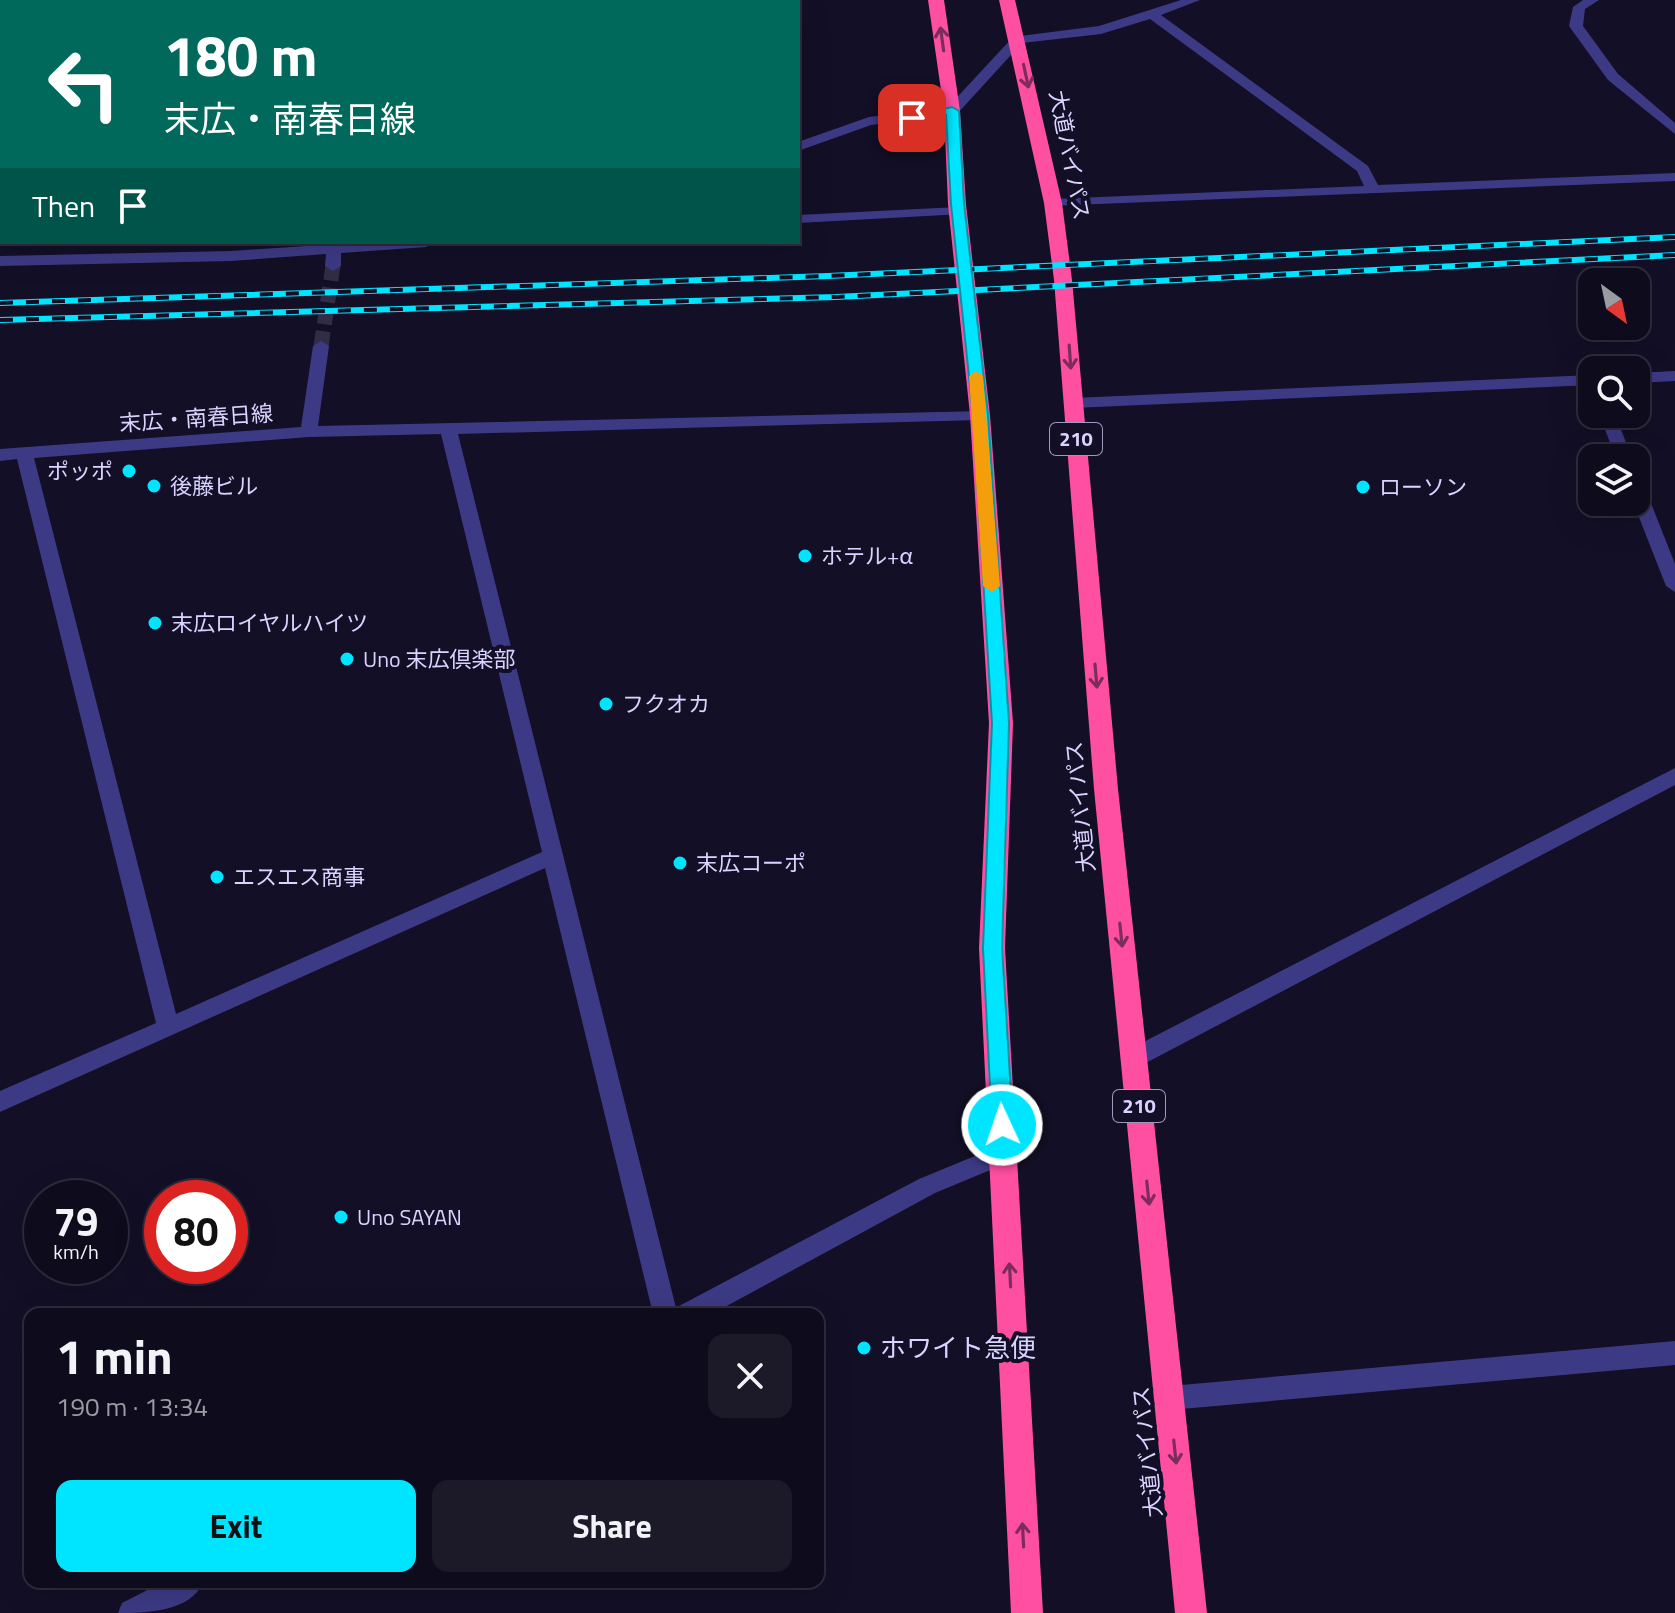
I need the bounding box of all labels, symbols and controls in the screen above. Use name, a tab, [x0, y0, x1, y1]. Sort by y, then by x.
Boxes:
text: 180 m	[164, 13, 317, 98]
one-way arrow	[934, 27, 949, 52]
icon: left	[32, 32, 136, 136]
one-way arrow	[1019, 62, 1034, 88]
pin	[878, 84, 946, 152]
street label: 大道バイパス	[1041, 87, 1099, 223]
text: 末広・南春日線	[164, 91, 416, 146]
icon: arrive	[890, 96, 934, 140]
text: Then	[32, 183, 95, 229]
icon: arrive	[111, 184, 155, 228]
north arrow	[1578, 268, 1650, 340]
map controls	[1578, 268, 1650, 516]
one-way arrow	[1063, 343, 1078, 370]
button: search	[1578, 356, 1650, 428]
street label: 末広・南春日線	[118, 396, 274, 440]
road number: 210	[1050, 423, 1102, 455]
button: layers	[1578, 444, 1650, 516]
place label: ポッポ	[47, 454, 113, 488]
marker: ポッポ	[120, 462, 138, 480]
place label: 後藤ビル	[170, 469, 258, 503]
place label: ローソン	[1379, 470, 1467, 504]
marker: 後藤ビル	[145, 477, 163, 495]
marker: ローソン	[1354, 478, 1372, 496]
place label: ホテル+α	[821, 539, 913, 573]
marker: ホテル+α	[796, 547, 814, 565]
place label: 末広ロイヤルハイツ	[171, 606, 368, 640]
marker: 末広ロイヤルハイツ	[146, 614, 164, 632]
place label: Uno 末広倶楽部	[363, 642, 515, 676]
marker: Uno 末広倶楽部	[338, 650, 356, 668]
one-way arrow	[1089, 662, 1104, 689]
place label: フクオカ	[622, 687, 710, 721]
marker: フクオカ	[597, 695, 615, 713]
street label: 大道バイパス	[1056, 740, 1104, 874]
place label: 末広コーポ	[696, 846, 806, 880]
marker: 末広コーポ	[671, 854, 689, 872]
place label: エスエス商事	[233, 860, 365, 894]
marker: エスエス商事	[208, 868, 226, 886]
one-way arrow	[1114, 921, 1129, 948]
position arrow	[960, 1083, 1044, 1167]
road number: 210	[1113, 1090, 1165, 1122]
one-way arrow	[1141, 1179, 1156, 1206]
speed limit sign: 80	[144, 1180, 248, 1284]
text: 79	[54, 1191, 98, 1252]
place label: Uno SAYAN	[357, 1200, 462, 1234]
marker: Uno SAYAN	[332, 1208, 350, 1226]
text: km/h	[53, 1236, 99, 1267]
one-way arrow	[1002, 1262, 1017, 1289]
text: 1 min	[56, 1320, 173, 1393]
place label: ホワイト急便	[880, 1328, 1036, 1367]
button: close	[708, 1334, 792, 1418]
marker: ホワイト急便	[855, 1339, 873, 1357]
street label: 大道バイパス	[1123, 1385, 1171, 1519]
text: 190 m · 13:34	[56, 1387, 208, 1426]
one-way arrow	[1168, 1438, 1183, 1465]
button: Exit	[56, 1480, 416, 1572]
button: Share	[432, 1480, 792, 1572]
one-way arrow	[1015, 1522, 1030, 1549]

